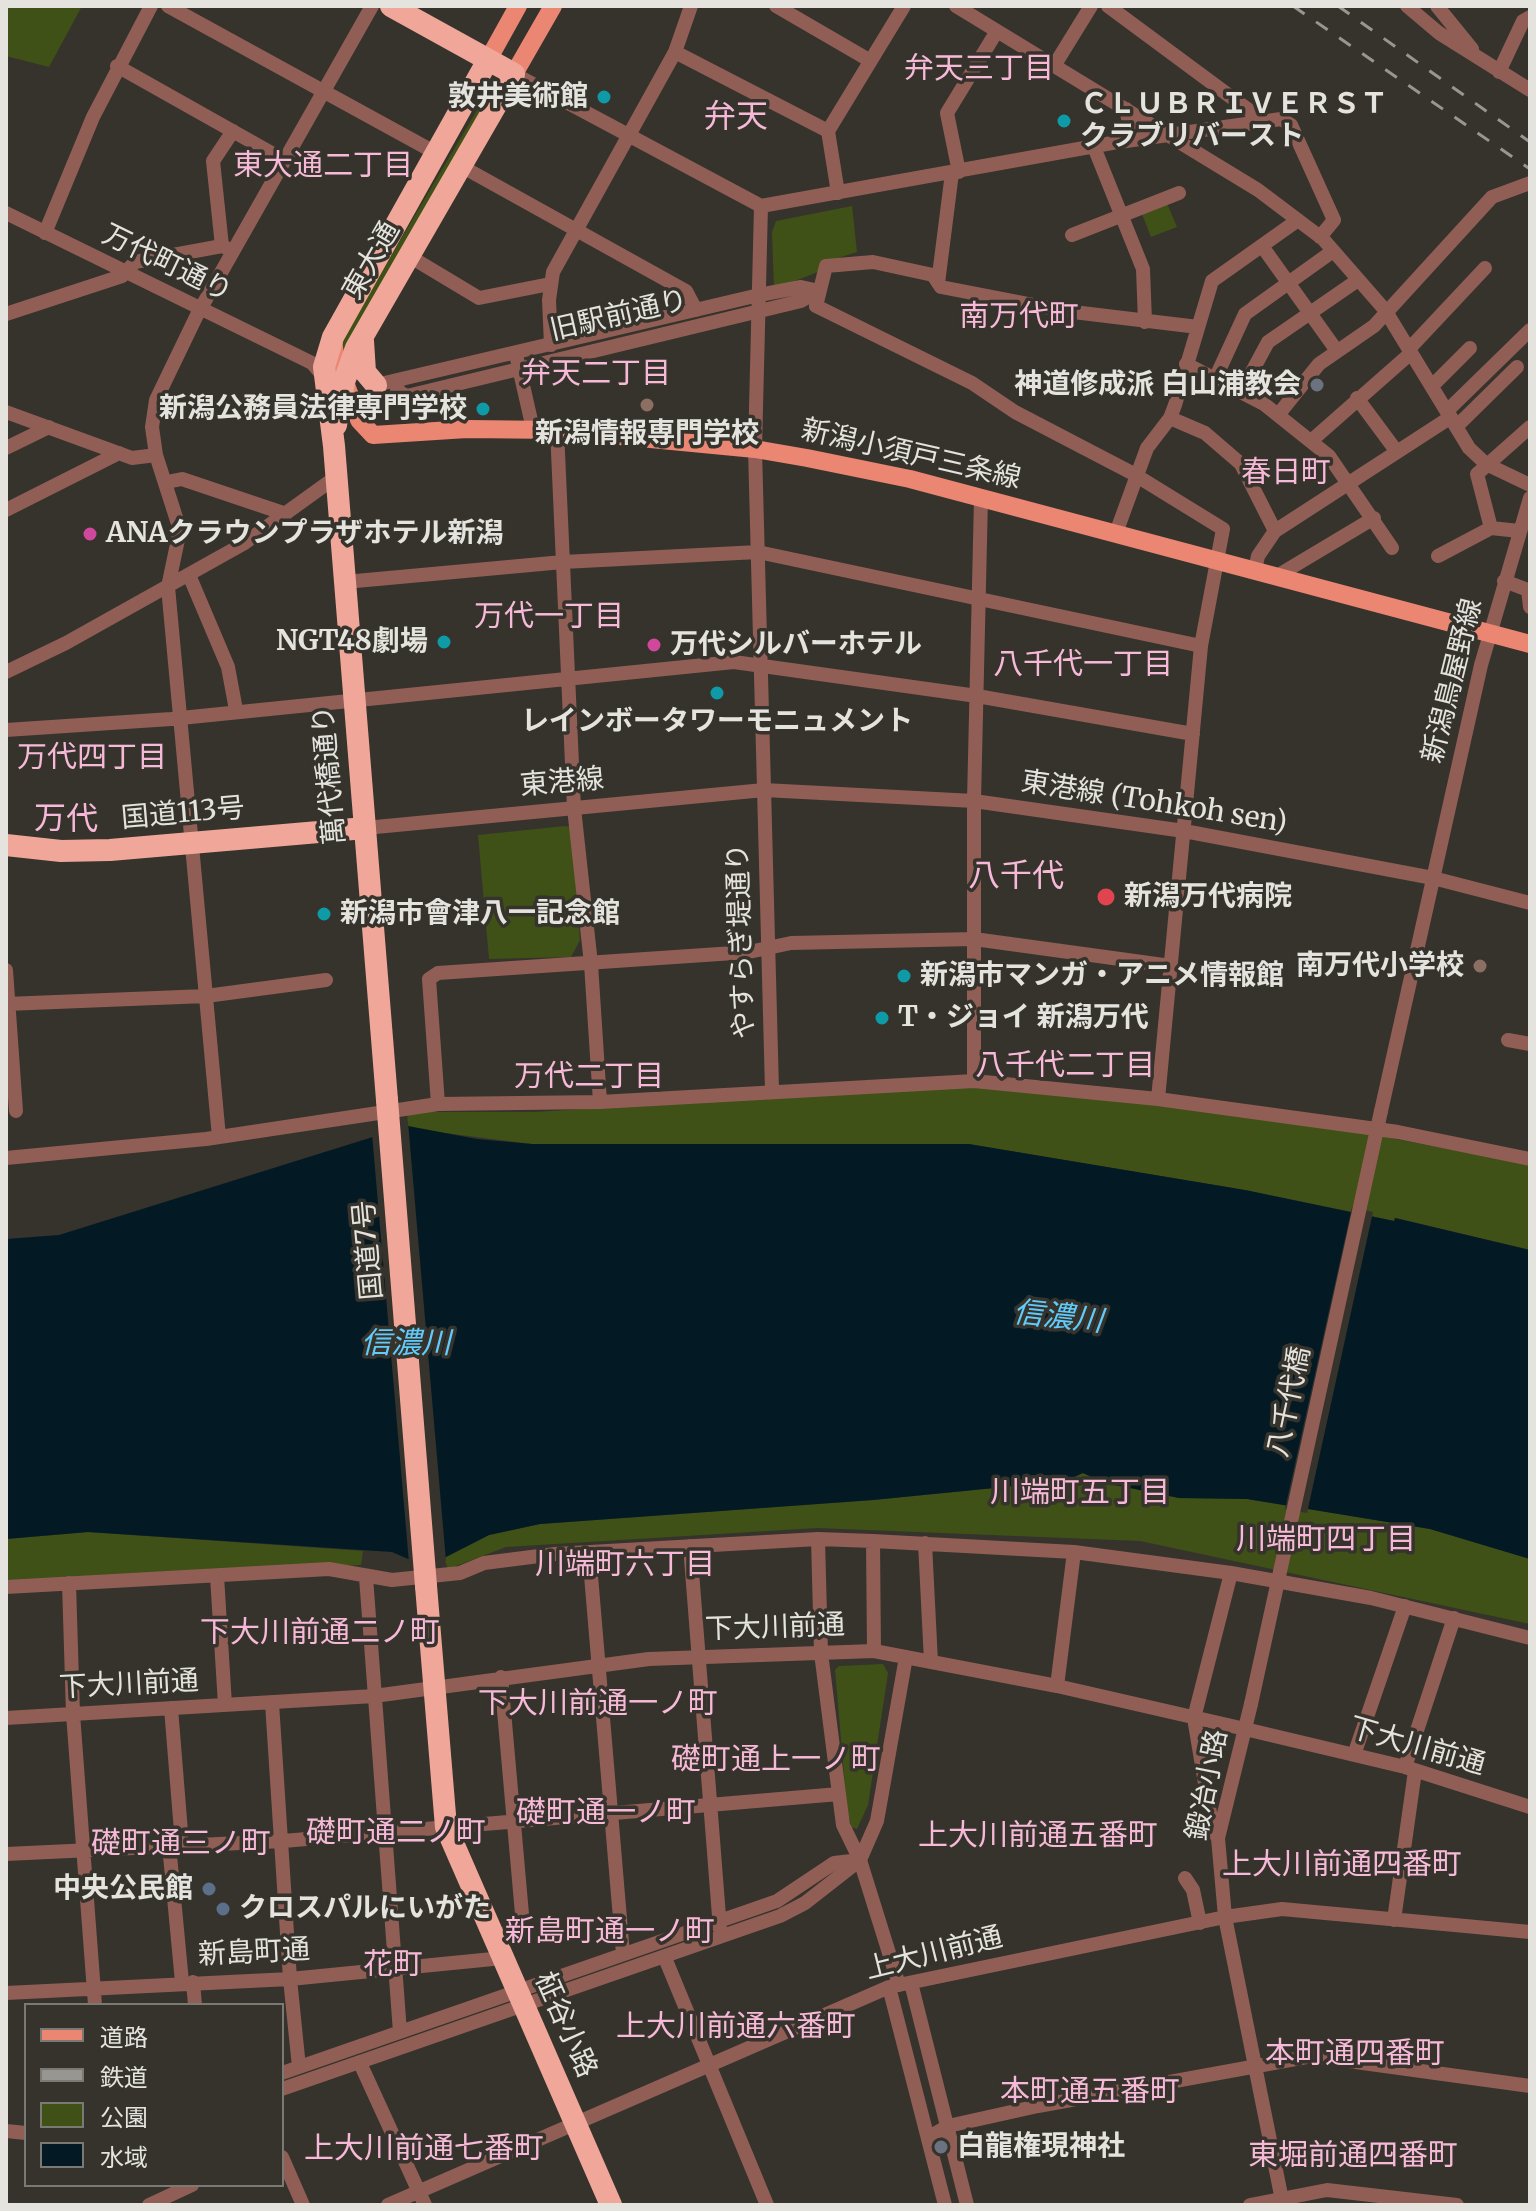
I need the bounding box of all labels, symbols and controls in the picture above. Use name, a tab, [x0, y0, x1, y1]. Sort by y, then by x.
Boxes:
district label: 弁天三丁目	[904, 52, 1054, 88]
place label: 敦井美術館	[448, 80, 588, 114]
marker: 敦井美術館	[595, 88, 613, 106]
place label: ＣＬＵＢＲＩＶＥＲＳＴ クラブリバースト	[1080, 88, 1388, 154]
district label: 弁天	[704, 99, 768, 137]
marker: ＣＬＵＢＲＩＶＥＲＳＴ クラブリバースト	[1055, 112, 1073, 130]
district label: 東大通二丁目	[233, 149, 413, 185]
street label: 東大通	[336, 216, 408, 306]
street label: 万代町通り	[97, 218, 237, 310]
street label: 旧駅前通り	[547, 284, 691, 348]
district label: 南万代町	[959, 300, 1079, 336]
district label: 弁天二丁目	[521, 357, 671, 393]
place label: 神道修成派 白山浦教会	[1014, 368, 1301, 402]
marker: 神道修成派 白山浦教会	[1308, 376, 1326, 394]
place label: 新潟公務員法律専門学校	[159, 392, 467, 426]
marker: 新潟情報専門学校	[638, 396, 656, 414]
marker: 新潟公務員法律専門学校	[474, 400, 492, 418]
street label: 新潟小須戸三条線	[798, 413, 1024, 497]
place label: 新潟情報専門学校	[535, 417, 759, 451]
district label: 春日町	[1241, 456, 1331, 492]
place label: ANAクラウンプラザホテル新潟	[106, 517, 504, 551]
marker: ANAクラウンプラザホテル新潟	[81, 525, 99, 543]
street label: 新潟鳥屋野線	[1416, 595, 1490, 767]
district label: 万代一丁目	[474, 600, 624, 636]
place label: NGT48劇場	[276, 625, 428, 659]
place label: 万代シルバーホテル	[670, 628, 922, 662]
marker: NGT48劇場	[435, 633, 453, 651]
marker: 万代シルバーホテル	[645, 636, 663, 654]
district label: 八千代一丁目	[993, 648, 1173, 684]
marker: レインボータワーモニュメント	[708, 684, 726, 702]
street label: 萬代橋通り	[307, 704, 353, 846]
place label: レインボータワーモニュメント	[521, 705, 913, 739]
district label: 万代四丁目	[17, 741, 167, 777]
street label: 東港線	[519, 763, 605, 803]
street label: 東港線 (Tohkoh sen)	[1019, 765, 1289, 841]
street label: 国道113号	[120, 792, 246, 836]
district label: 万代	[34, 801, 98, 839]
street label: やすらぎ堤通り	[722, 842, 762, 1040]
district label: 八千代	[968, 858, 1064, 896]
place label: 新潟万代病院	[1124, 880, 1292, 914]
marker: 新潟万代病院	[1095, 886, 1117, 908]
place label: 新潟市會津八一記念館	[340, 897, 620, 931]
marker: 新潟市會津八一記念館	[315, 905, 333, 923]
place label: 南万代小学校	[1296, 949, 1464, 983]
marker: 南万代小学校	[1471, 957, 1489, 975]
place label: 新潟市マンガ・アニメ情報館	[920, 959, 1284, 993]
marker: 新潟市マンガ・アニメ情報館	[895, 967, 913, 985]
place label: T・ジョイ 新潟万代	[898, 1001, 1149, 1035]
marker: T・ジョイ 新潟万代	[873, 1009, 891, 1027]
district label: 八千代二丁目	[975, 1049, 1155, 1085]
district label: 万代二丁目	[514, 1060, 664, 1096]
street label: 国道7号	[348, 1199, 390, 1301]
water label: 信濃川	[1011, 1295, 1105, 1341]
water label: 信濃川	[361, 1327, 451, 1363]
street label: 八千代橋	[1262, 1344, 1318, 1460]
district label: 川端町五丁目	[990, 1476, 1170, 1512]
district label: 川端町四丁目	[1236, 1523, 1416, 1559]
district label: 川端町六丁目	[535, 1548, 715, 1584]
street label: 下大川前通	[704, 1609, 846, 1647]
district label: 下大川前通二ノ町	[200, 1616, 440, 1652]
street label: 下大川前通	[58, 1665, 200, 1705]
district label: 下大川前通一ノ町	[478, 1687, 718, 1723]
street label: 下大川前通	[1345, 1712, 1489, 1782]
street label: 鍛冶小路	[1181, 1727, 1235, 1843]
district label: 礎町通上一ノ町	[671, 1743, 881, 1779]
district label: 礎町通一ノ町	[516, 1796, 696, 1832]
district label: 礎町通二ノ町	[306, 1816, 486, 1852]
district label: 上大川前通五番町	[918, 1819, 1158, 1855]
district label: 礎町通三ノ町	[91, 1827, 271, 1863]
district label: 上大川前通四番町	[1222, 1848, 1462, 1884]
place label: 中央公民館	[53, 1872, 193, 1906]
marker: 中央公民館	[200, 1880, 218, 1898]
place label: クロスパルにいがた	[239, 1892, 491, 1926]
marker: クロスパルにいがた	[214, 1900, 232, 1918]
district label: 新島町通一ノ町	[505, 1915, 715, 1951]
street label: 上大川前通	[862, 1921, 1006, 1987]
street label: 新島町通	[197, 1933, 311, 1973]
district label: 花町	[363, 1948, 423, 1984]
street label: 柾谷小路	[527, 1967, 603, 2083]
legend	[24, 2003, 284, 2187]
district label: 上大川前通六番町	[616, 2010, 856, 2046]
text: 道路	[100, 2022, 148, 2053]
district label: 本町通四番町	[1265, 2037, 1445, 2073]
text: 鉄道	[100, 2062, 148, 2093]
district label: 本町通五番町	[1000, 2075, 1180, 2111]
text: 公園	[100, 2102, 148, 2133]
place label: 白龍権現神社	[957, 2130, 1125, 2164]
district label: 上大川前通七番町	[304, 2132, 544, 2168]
marker: 白龍権現神社	[932, 2138, 950, 2156]
district label: 東堀前通四番町	[1248, 2139, 1458, 2175]
text: 水域	[100, 2142, 148, 2173]

